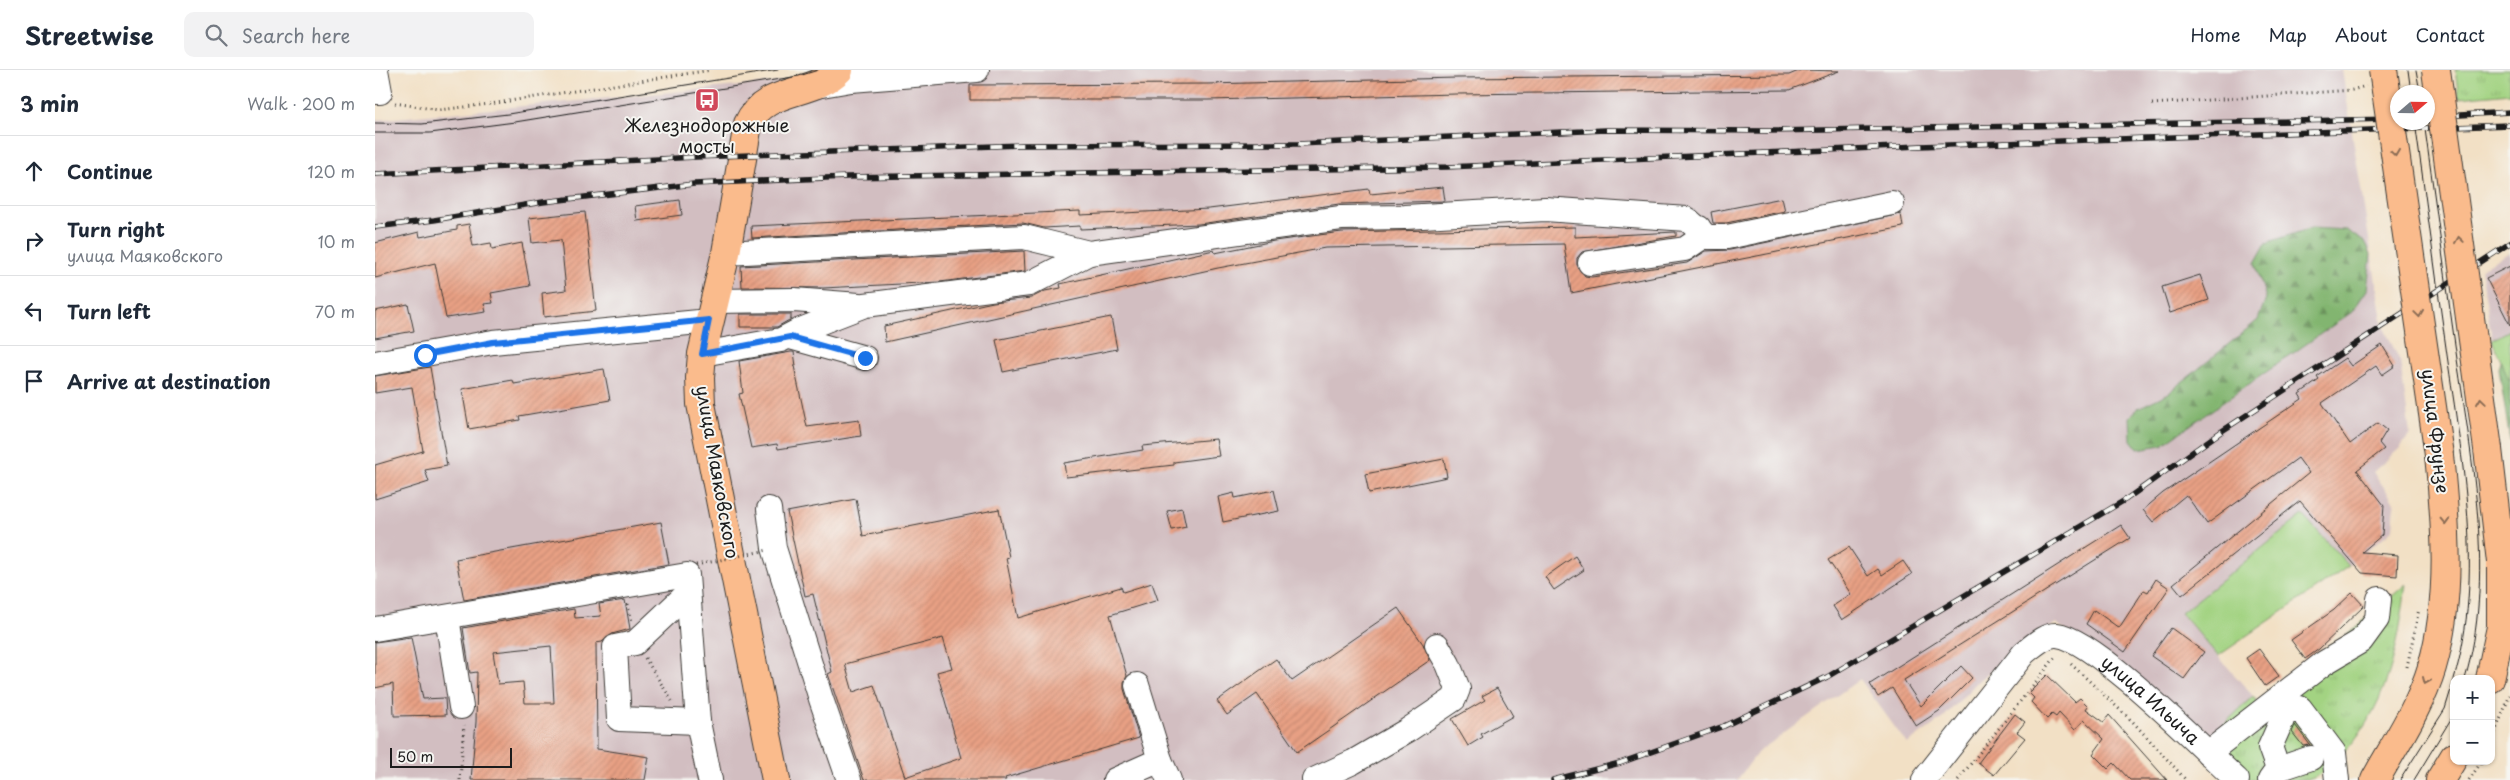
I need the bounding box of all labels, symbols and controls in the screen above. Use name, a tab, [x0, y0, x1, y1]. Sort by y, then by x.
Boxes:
search box	[184, 12, 534, 57]
text: Streetwise	[25, 17, 154, 53]
icon: search	[202, 21, 230, 49]
text: Search here	[242, 21, 350, 49]
text: Home	[2190, 21, 2240, 48]
text: Map	[2268, 21, 2307, 48]
text: About	[2335, 21, 2387, 48]
text: Contact	[2415, 21, 2485, 48]
north arrow	[2390, 85, 2435, 130]
text: 3 min	[20, 87, 79, 119]
bus stop icon: Железнодорожные мосты	[694, 87, 720, 113]
text: Walk · 200 m	[247, 91, 355, 115]
place label: Железнодорожные мосты	[624, 111, 790, 159]
one-way arrow	[2390, 149, 2400, 157]
icon: ahead	[20, 157, 48, 185]
text: Continue	[67, 157, 153, 185]
text: 120 m	[308, 159, 355, 183]
text: Turn right	[67, 215, 165, 243]
icon: right	[20, 227, 48, 255]
text: 10 m	[318, 229, 355, 253]
one-way arrow	[2454, 235, 2465, 243]
text: улица Маяковского	[67, 243, 223, 267]
icon: left	[20, 297, 48, 325]
text: Turn left	[67, 297, 151, 325]
text: 70 m	[315, 299, 355, 323]
one-way arrow	[2413, 309, 2423, 318]
route start	[414, 344, 437, 367]
route end	[854, 347, 877, 370]
icon: arrive	[20, 367, 48, 395]
text: Arrive at destination	[67, 367, 271, 395]
street label: улица Фрунзе	[2415, 367, 2458, 494]
street label: улица Маяковского	[690, 383, 747, 560]
one-way arrow	[2476, 396, 2487, 404]
one-way arrow	[2440, 517, 2450, 525]
street label: улица Ильича	[2096, 648, 2207, 751]
map controls	[2450, 675, 2495, 765]
button: +	[2450, 675, 2495, 720]
one-way arrow	[2422, 676, 2433, 685]
button: −	[2450, 720, 2495, 765]
scale bar	[390, 745, 513, 768]
text: 50 m	[397, 746, 433, 767]

